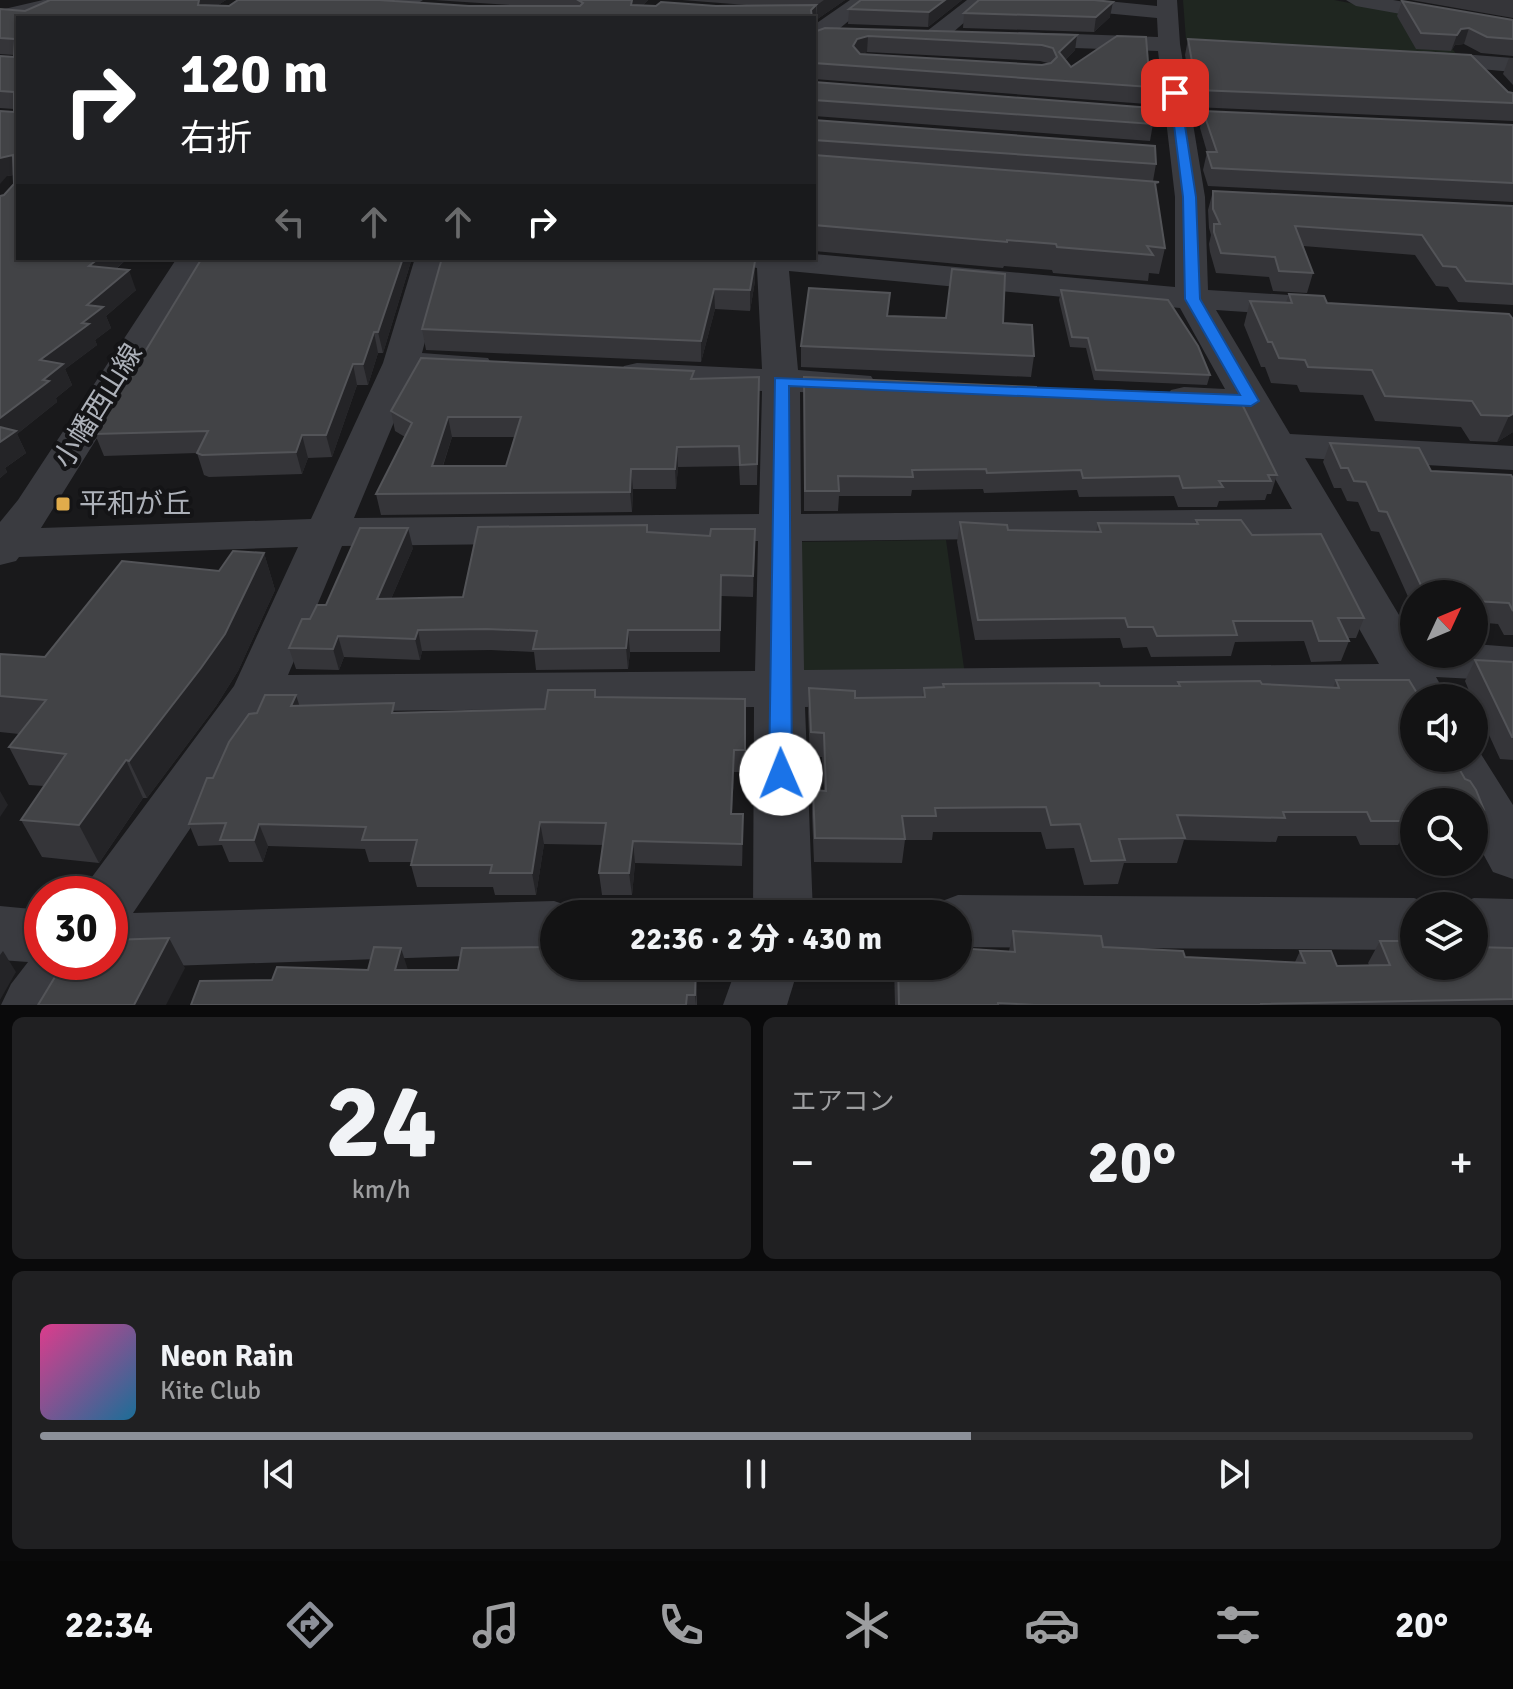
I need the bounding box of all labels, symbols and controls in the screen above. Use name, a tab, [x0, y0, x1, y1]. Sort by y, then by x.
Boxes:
text: 120 m	[180, 39, 328, 108]
icon: right	[48, 48, 152, 152]
pin	[1141, 59, 1209, 127]
icon: arrive	[1153, 71, 1197, 115]
text: 右折	[180, 116, 252, 161]
icon: left	[268, 200, 312, 244]
icon: ahead	[352, 200, 396, 244]
icon: ahead	[436, 200, 480, 244]
icon: right	[520, 200, 564, 244]
street label: 小幡西山線	[46, 338, 150, 474]
place label: 平和が丘	[79, 487, 191, 521]
marker: 平和が丘	[54, 495, 72, 513]
north arrow	[1400, 580, 1488, 668]
map controls	[1400, 580, 1488, 980]
button: sound	[1400, 684, 1488, 772]
position arrow	[739, 732, 823, 816]
button: search	[1400, 788, 1488, 876]
speed limit sign: 30	[24, 876, 128, 980]
button: layers	[1400, 892, 1488, 980]
text: 22:36 · 2 分 · 430 m	[630, 921, 882, 958]
text: 24	[325, 1058, 437, 1186]
text: エアコン	[791, 1086, 895, 1118]
text: 20°	[1087, 1126, 1176, 1200]
text: −	[791, 1136, 814, 1190]
text: +	[1449, 1136, 1473, 1190]
text: km/h	[352, 1174, 411, 1206]
text: Neon Rain	[160, 1338, 294, 1375]
text: Kite Club	[160, 1375, 261, 1407]
icon: previous	[257, 1452, 301, 1496]
icon: pause	[734, 1452, 778, 1496]
icon: next	[1212, 1452, 1256, 1496]
icon: directions	[282, 1597, 338, 1653]
icon: music	[468, 1597, 524, 1653]
icon: phone	[653, 1597, 709, 1653]
icon: climate	[839, 1597, 895, 1653]
icon: car	[1024, 1597, 1080, 1653]
icon: filters	[1210, 1597, 1266, 1653]
text: 22:34	[65, 1603, 153, 1648]
text: 20°	[1395, 1603, 1448, 1648]

